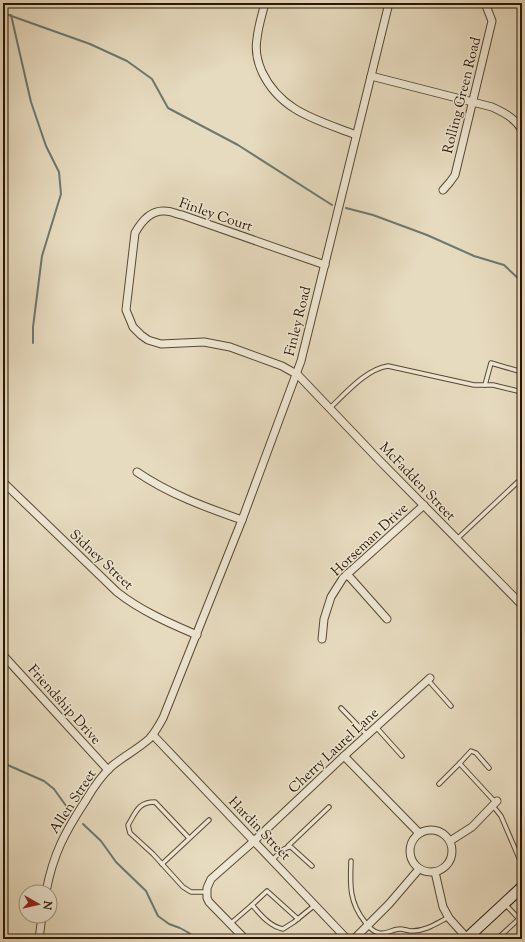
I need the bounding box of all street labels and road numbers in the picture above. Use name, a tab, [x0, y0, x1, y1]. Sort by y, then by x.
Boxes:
street label: Rolling Green Road	[439, 35, 487, 156]
street label: Finley Court	[176, 194, 255, 238]
street label: Finley Road	[281, 284, 317, 359]
street label: McFadden Street	[374, 439, 459, 526]
street label: Horseman Drive	[327, 499, 413, 582]
street label: Sidney Street	[64, 526, 137, 595]
street label: Friendship Drive	[22, 661, 105, 750]
street label: Cherry Laurel Lane	[285, 704, 384, 799]
street label: Allen Street	[45, 766, 102, 838]
street label: Hardin Street	[223, 793, 294, 866]

